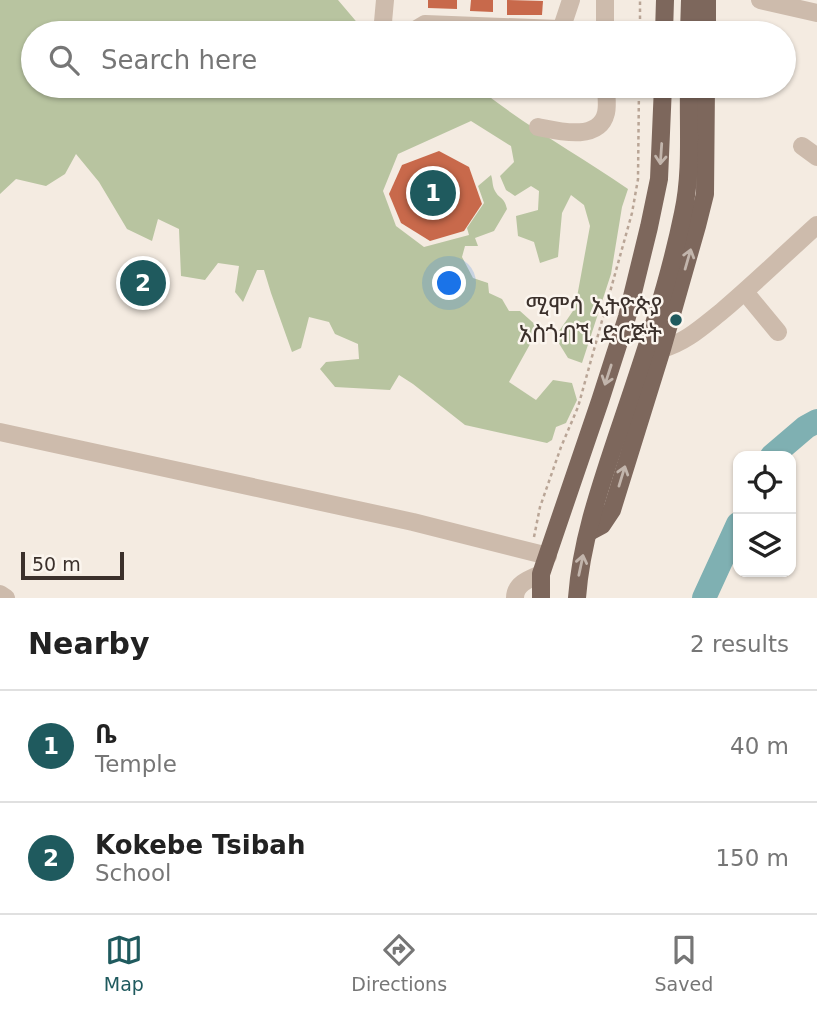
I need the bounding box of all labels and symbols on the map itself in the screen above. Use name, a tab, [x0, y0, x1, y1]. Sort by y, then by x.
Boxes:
one-way arrow	[654, 142, 667, 165]
pin: 1	[410, 167, 456, 219]
one-way arrow	[683, 248, 696, 270]
pin: 2	[120, 257, 166, 309]
your location	[432, 266, 466, 300]
place label: ሚሞሳ ኢትዮጵያ አስጎብኚ ድርጅት	[519, 292, 663, 348]
marker: ሚሞሳ ኢትዮጵያ አስጎብኚ ድርጅት	[668, 312, 684, 328]
one-way arrow	[601, 363, 614, 385]
one-way arrow	[617, 466, 630, 488]
scale bar	[21, 549, 124, 581]
one-way arrow	[574, 554, 588, 577]

